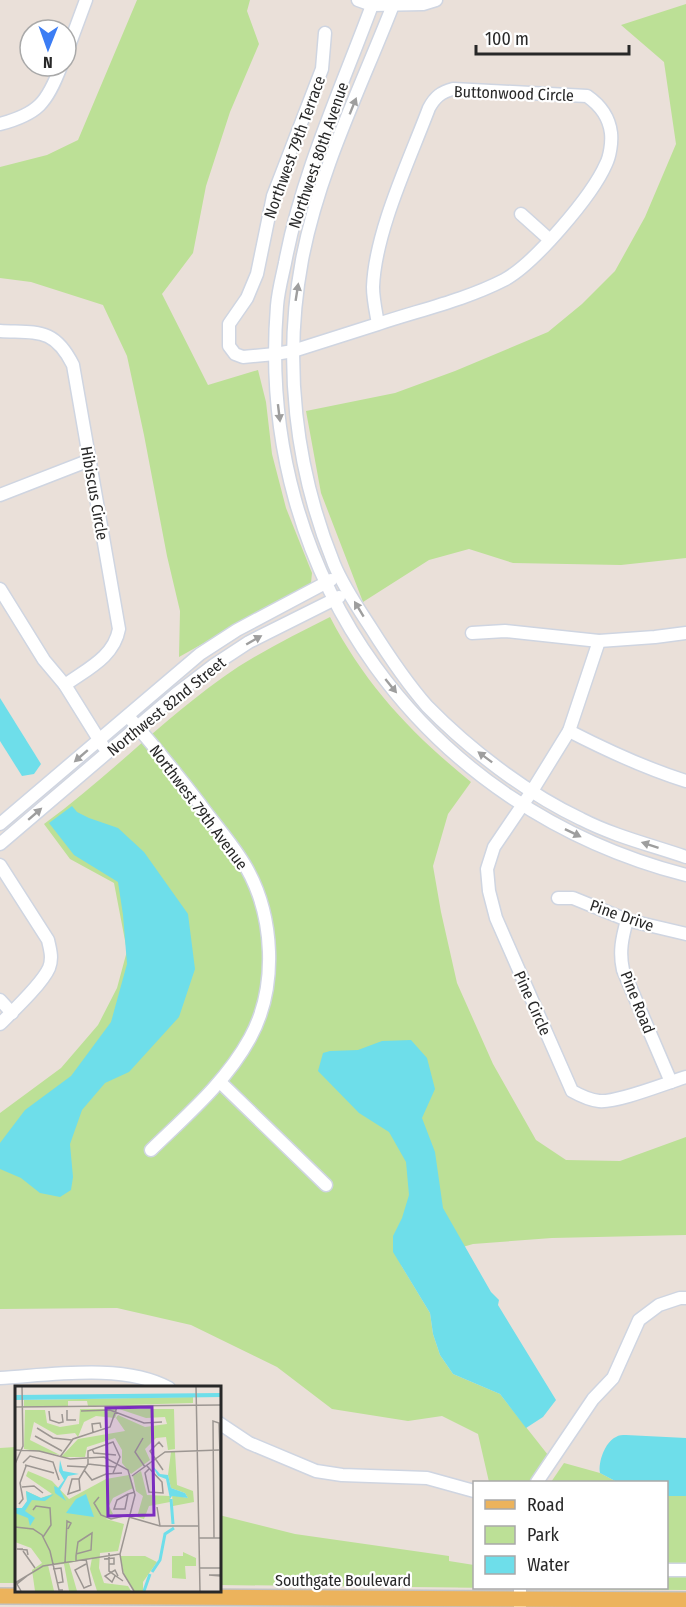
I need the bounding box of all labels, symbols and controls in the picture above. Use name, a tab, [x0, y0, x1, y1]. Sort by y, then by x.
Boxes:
north arrow	[18, 18, 78, 78]
scale bar	[476, 18, 629, 56]
text: 100 m	[485, 28, 529, 50]
text: N	[43, 53, 53, 72]
street label: Northwest 79th Terrace	[260, 73, 329, 221]
street label: Northwest 80th Avenue	[285, 79, 352, 231]
street label: Buttonwood Circle	[454, 82, 574, 105]
one-way arrow	[348, 97, 358, 115]
one-way arrow	[292, 283, 301, 302]
one-way arrow	[274, 403, 284, 422]
street label: Hibiscus Circle	[77, 445, 112, 542]
one-way arrow	[354, 601, 365, 617]
one-way arrow	[246, 634, 262, 645]
street label: Northwest 82nd Street	[103, 652, 230, 760]
one-way arrow	[384, 678, 397, 693]
street label: Northwest 79th Avenue	[146, 741, 252, 873]
one-way arrow	[73, 749, 89, 762]
one-way arrow	[477, 751, 493, 763]
one-way arrow	[27, 808, 42, 821]
one-way arrow	[564, 828, 582, 838]
one-way arrow	[641, 840, 659, 850]
street label: Pine Drive	[587, 896, 656, 935]
street label: Pine Circle	[510, 968, 555, 1039]
street label: Pine Road	[616, 968, 659, 1036]
inset map	[15, 1386, 220, 1592]
legend	[473, 1481, 668, 1589]
text: Road	[527, 1494, 564, 1516]
text: Park	[527, 1524, 560, 1546]
text: Water	[527, 1554, 570, 1576]
street label: Southgate Boulevard	[275, 1571, 411, 1590]

